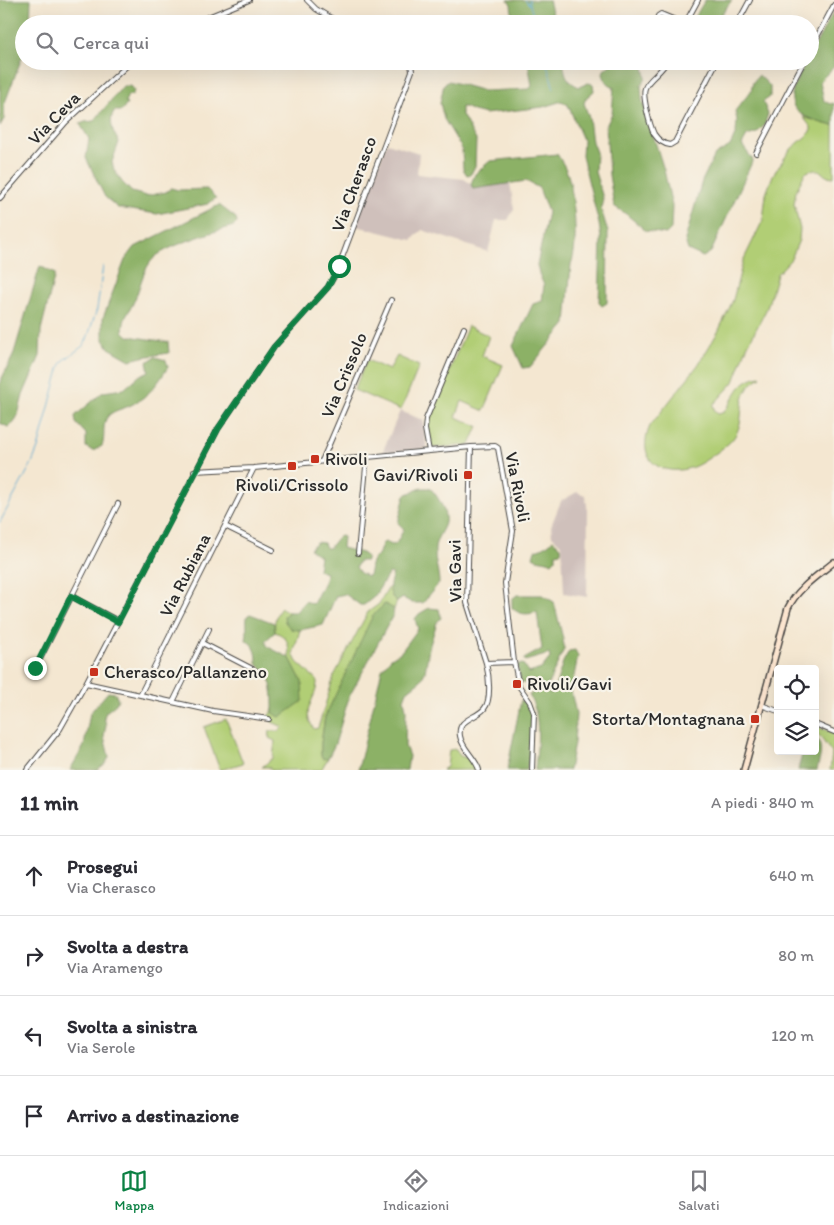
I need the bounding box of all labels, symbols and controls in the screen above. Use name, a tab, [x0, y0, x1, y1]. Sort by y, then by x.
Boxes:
search box	[15, 15, 819, 70]
icon: search	[33, 29, 61, 57]
text: Cerca qui	[73, 31, 149, 54]
street label: Via Ceva	[23, 86, 85, 149]
street label: Via Cherasco	[327, 133, 381, 235]
route start	[328, 255, 351, 278]
street label: Via Crissolo	[316, 329, 372, 421]
place label: Rivoli	[325, 448, 368, 470]
street label: Via Rivoli	[500, 450, 536, 524]
marker: Rivoli	[309, 453, 321, 465]
marker: Rivoli/Crissolo	[286, 460, 298, 472]
place label: Gavi/Rivoli	[373, 464, 458, 486]
marker: Gavi/Rivoli	[462, 469, 474, 481]
place label: Rivoli/Crissolo	[236, 474, 348, 496]
street label: Via Rubiana	[155, 529, 216, 621]
street label: Via Gavi	[443, 539, 467, 603]
route end	[24, 657, 47, 680]
place label: Cherasco/Pallanzeno	[104, 661, 267, 683]
map controls	[774, 665, 819, 755]
button: locate	[774, 665, 819, 710]
marker: Cherasco/Pallanzeno	[88, 666, 100, 678]
place label: Rivoli/Gavi	[527, 673, 612, 695]
marker: Rivoli/Gavi	[511, 678, 523, 690]
place label: Storta/Montagnana	[592, 708, 746, 730]
button: layers	[774, 710, 819, 755]
marker: Storta/Montagnana	[749, 713, 761, 725]
text: 11 min	[20, 790, 78, 815]
text: A piedi · 840 m	[711, 793, 814, 812]
text: Prosegui	[67, 855, 138, 878]
icon: ahead	[20, 862, 48, 890]
text: 640 m	[769, 866, 814, 885]
text: Via Cherasco	[67, 878, 156, 897]
text: Svolta a destra	[67, 935, 188, 958]
icon: right	[20, 942, 48, 970]
text: 80 m	[778, 946, 814, 965]
text: Via Aramengo	[67, 958, 163, 977]
text: Svolta a sinistra	[67, 1015, 197, 1038]
icon: left	[20, 1022, 48, 1050]
text: 120 m	[771, 1026, 814, 1045]
text: Via Serole	[67, 1038, 135, 1057]
icon: arrive	[20, 1102, 48, 1130]
text: Arrivo a destinazione	[67, 1104, 239, 1127]
tab: Mappa	[115, 1167, 154, 1214]
tab: Indicazioni	[383, 1167, 449, 1214]
tab: Salvati	[678, 1167, 719, 1214]

